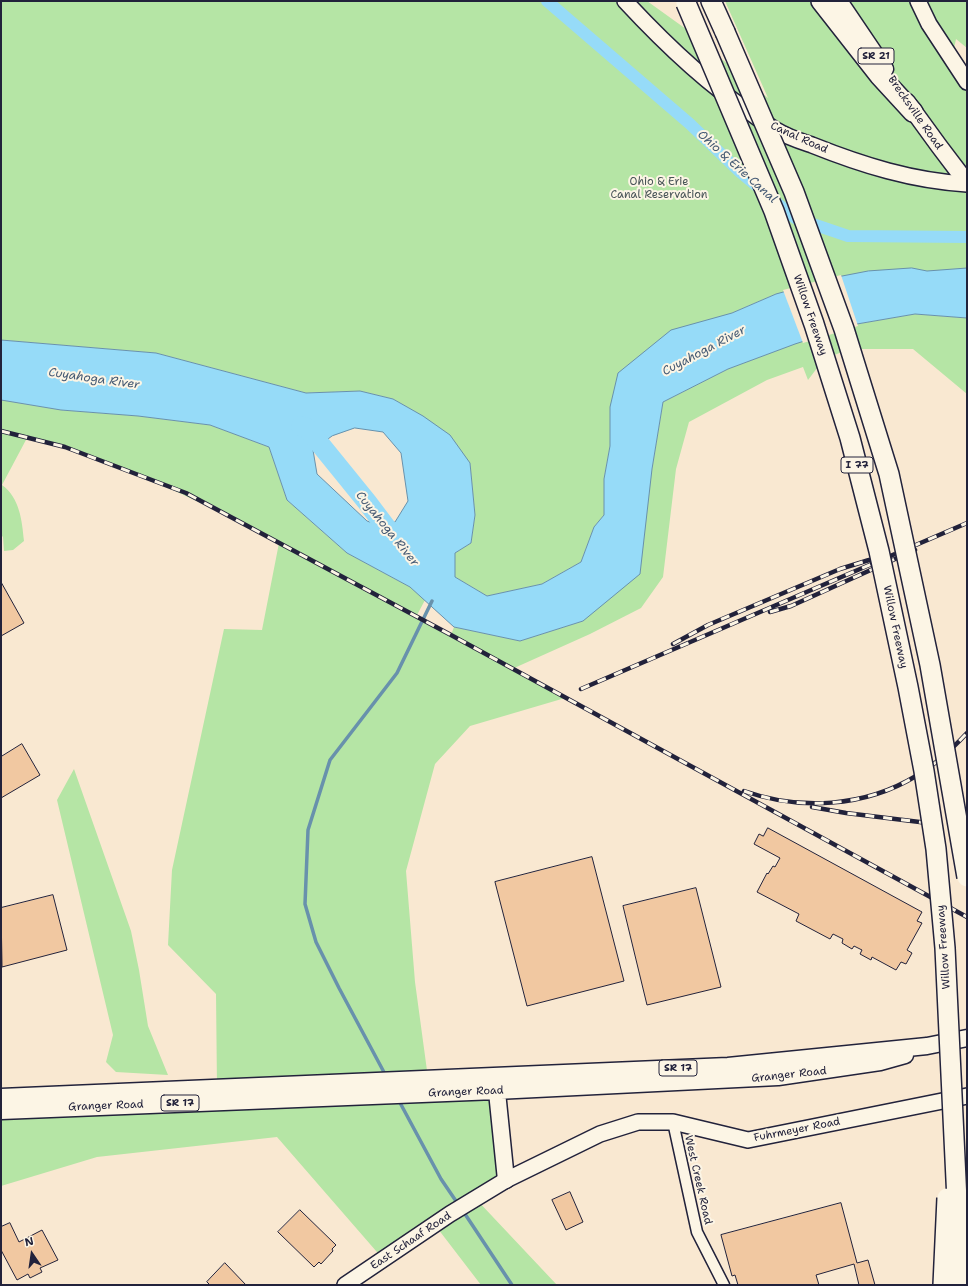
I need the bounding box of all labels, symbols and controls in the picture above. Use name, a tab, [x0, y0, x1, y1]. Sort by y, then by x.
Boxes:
road number: SR 21	[858, 48, 894, 64]
street label: Brecksville Road	[885, 74, 945, 152]
street label: Canal Road	[768, 119, 830, 157]
water label: Ohio & Erie Canal	[694, 128, 780, 206]
park label: Ohio & Erie Canal Reservation	[610, 175, 708, 201]
street label: Willow Freeway	[790, 273, 830, 357]
water label: Cuyahoga River	[660, 323, 748, 379]
water label: Cuyahoga River	[47, 365, 141, 393]
road number: I 77	[841, 457, 873, 473]
water label: Cuyahoga River	[352, 489, 422, 569]
street label: Willow Freeway	[880, 584, 910, 670]
street label: Willow Freeway	[934, 904, 954, 990]
road number: SR 17	[659, 1060, 697, 1076]
street label: Granger Road	[751, 1064, 827, 1086]
street label: Granger Road	[428, 1084, 504, 1100]
road number: SR 17	[161, 1095, 199, 1111]
street label: Granger Road	[68, 1098, 144, 1114]
street label: Fuhrmeyer Road	[753, 1115, 841, 1145]
street label: West Creek Road	[681, 1134, 715, 1226]
street label: East Schaaf Road	[368, 1209, 454, 1273]
north arrow	[12, 1234, 52, 1274]
text: N	[23, 1234, 35, 1250]

